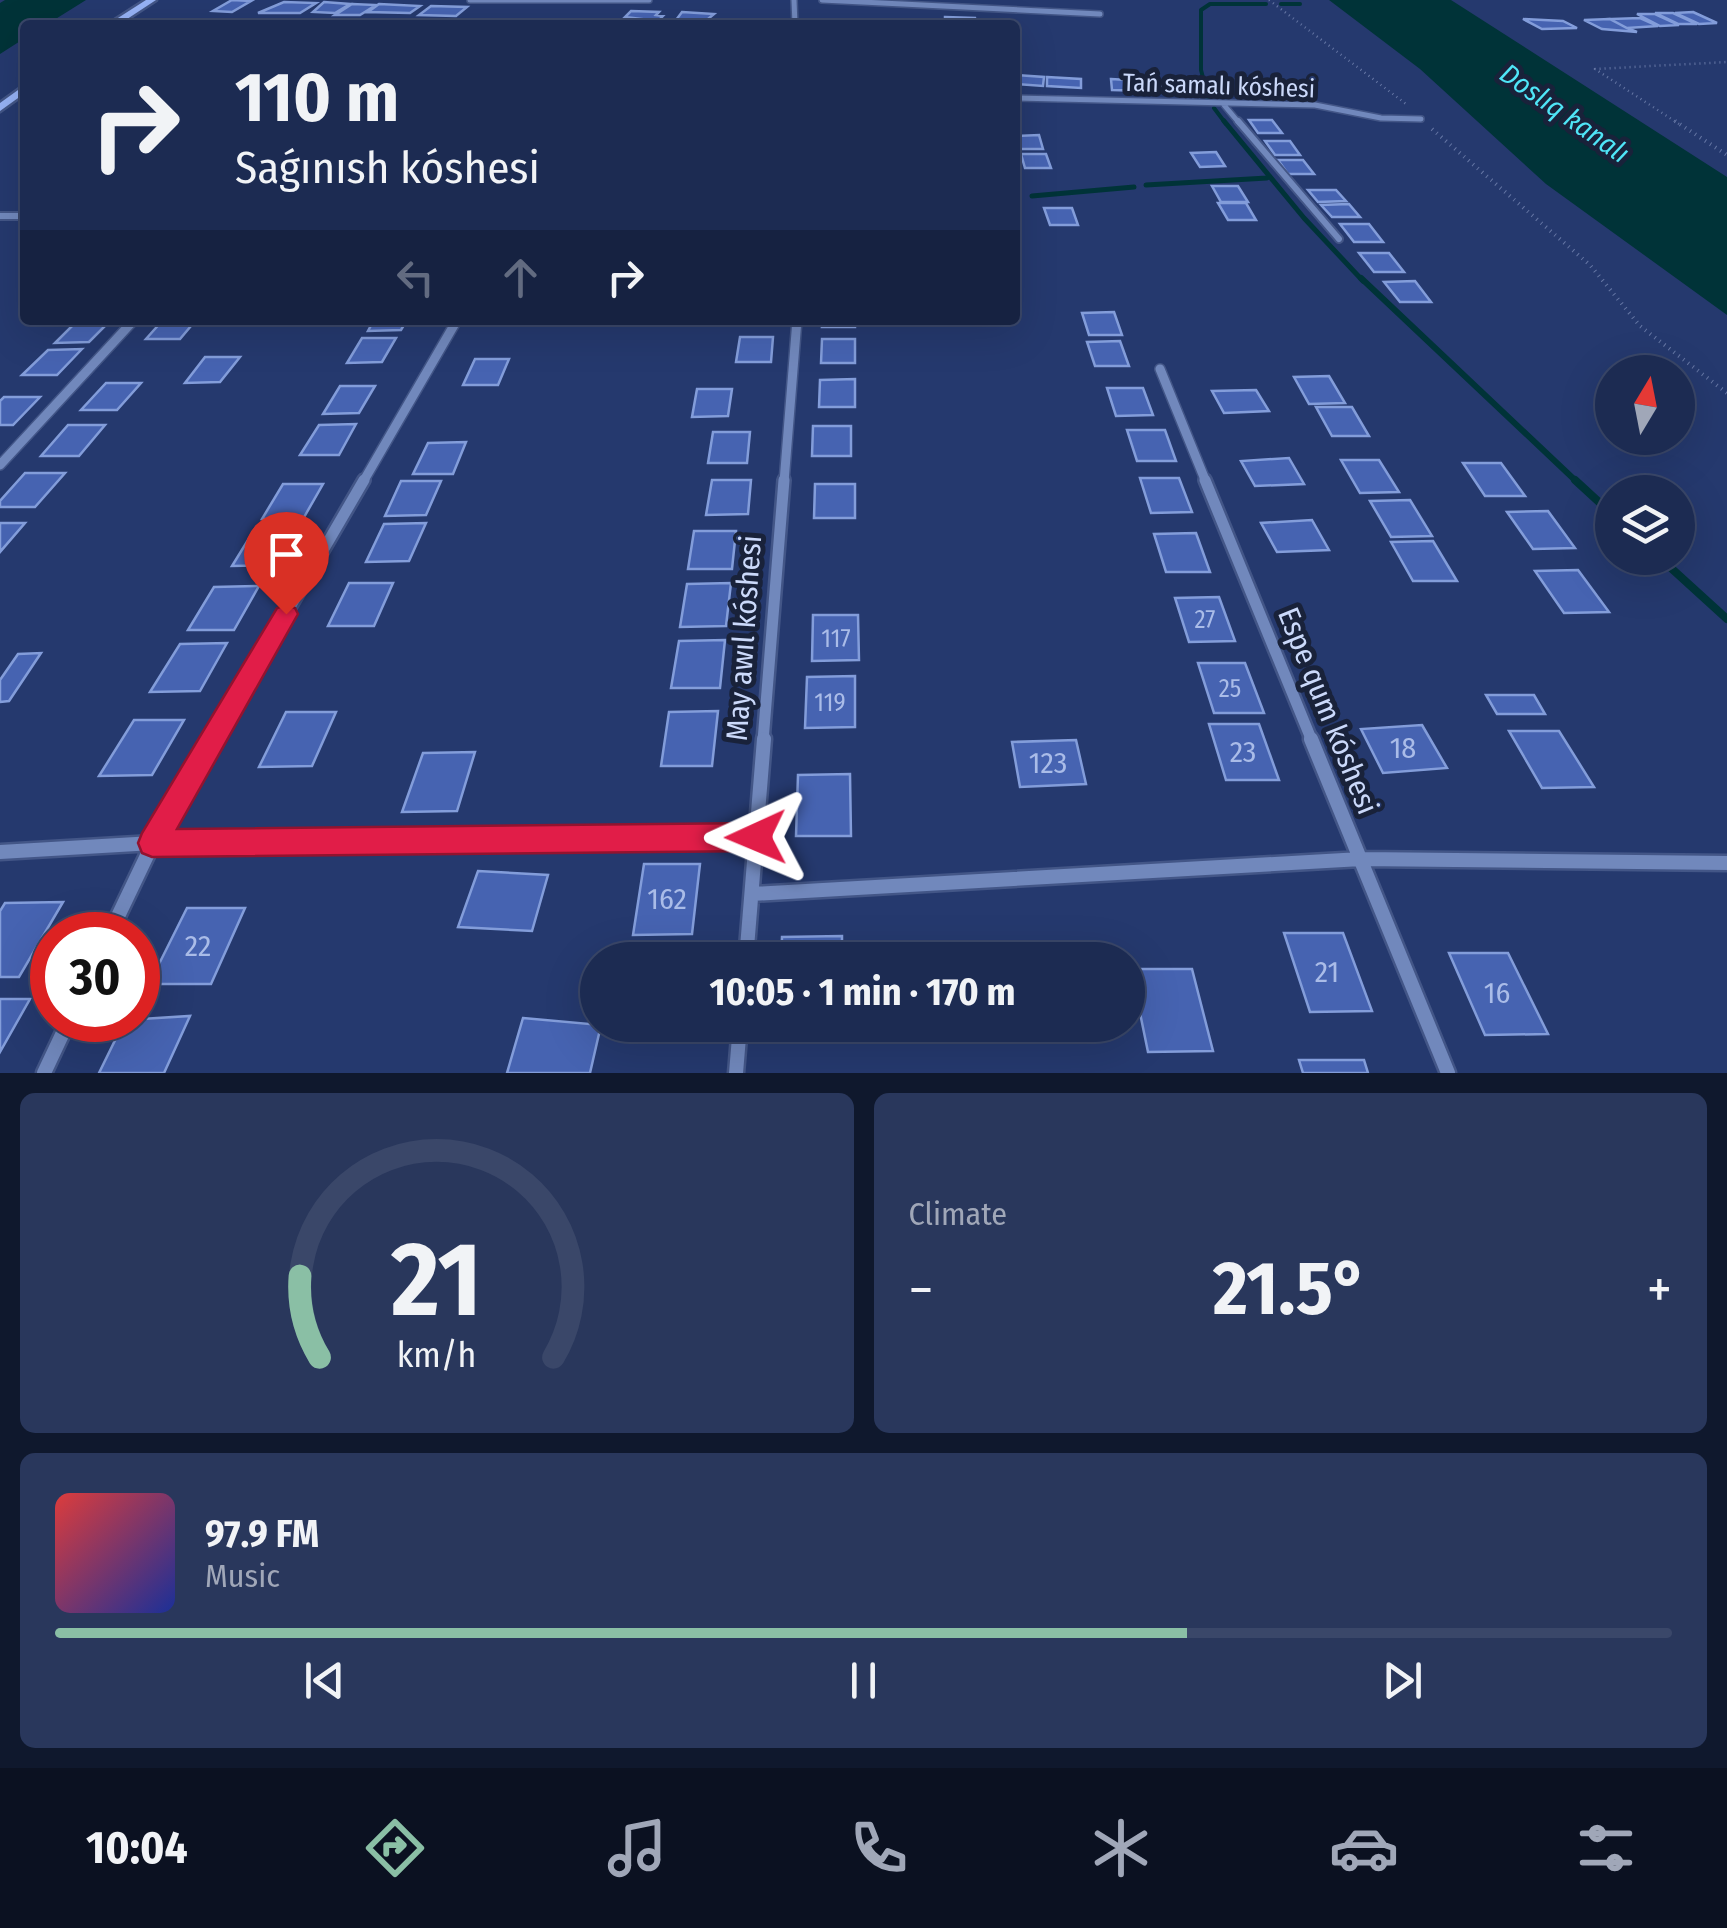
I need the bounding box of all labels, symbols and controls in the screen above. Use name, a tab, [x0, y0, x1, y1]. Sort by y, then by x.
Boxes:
text: 110 m	[235, 56, 399, 140]
water label: Doslıq kanalı	[1494, 57, 1636, 170]
icon: right	[70, 60, 200, 190]
street label: Tań samalı kóshesi	[1122, 68, 1316, 104]
text: Saǵınısh kóshesi	[235, 141, 540, 195]
icon: left	[388, 250, 443, 305]
icon: ahead	[493, 250, 548, 305]
icon: right	[598, 250, 653, 305]
north arrow	[1595, 355, 1695, 455]
map controls	[1595, 355, 1695, 575]
button: layers	[1595, 475, 1695, 575]
pin	[244, 512, 329, 615]
icon: arrive	[259, 527, 314, 582]
street label: May awıl kóshesi	[719, 534, 769, 742]
street label: Espe qum kóshesi	[1270, 602, 1386, 820]
house number: 27	[1195, 605, 1215, 635]
house number: 117	[821, 624, 851, 654]
house number: 25	[1219, 674, 1241, 704]
house number: 119	[814, 688, 846, 718]
house number: 18	[1390, 730, 1416, 766]
house number: 23	[1230, 734, 1256, 770]
house number: 123	[1029, 745, 1067, 781]
position arrow	[704, 785, 808, 889]
house number: 162	[647, 881, 687, 917]
speed limit sign: 30	[30, 912, 160, 1042]
house number: 22	[185, 928, 211, 964]
house number: 21	[1315, 954, 1339, 990]
text: 10:05 · 1 min · 170 m	[709, 969, 1016, 1015]
house number: 16	[1484, 975, 1510, 1011]
text: Climate	[909, 1195, 1007, 1233]
text: 21	[391, 1218, 482, 1343]
text: 21.5°	[1213, 1244, 1367, 1334]
text: −	[909, 1257, 933, 1323]
text: +	[1647, 1257, 1672, 1323]
text: km/h	[397, 1334, 477, 1376]
text: 97.9 FM	[205, 1511, 319, 1557]
text: Music	[205, 1557, 280, 1595]
icon: previous	[297, 1653, 352, 1708]
icon: pause	[836, 1653, 891, 1708]
icon: next	[1375, 1653, 1430, 1708]
icon: directions	[360, 1813, 430, 1883]
icon: music	[602, 1813, 672, 1883]
icon: phone	[844, 1813, 914, 1883]
icon: climate	[1086, 1813, 1156, 1883]
icon: car	[1329, 1813, 1399, 1883]
icon: filters	[1571, 1813, 1641, 1883]
text: 10:04	[86, 1821, 188, 1875]

